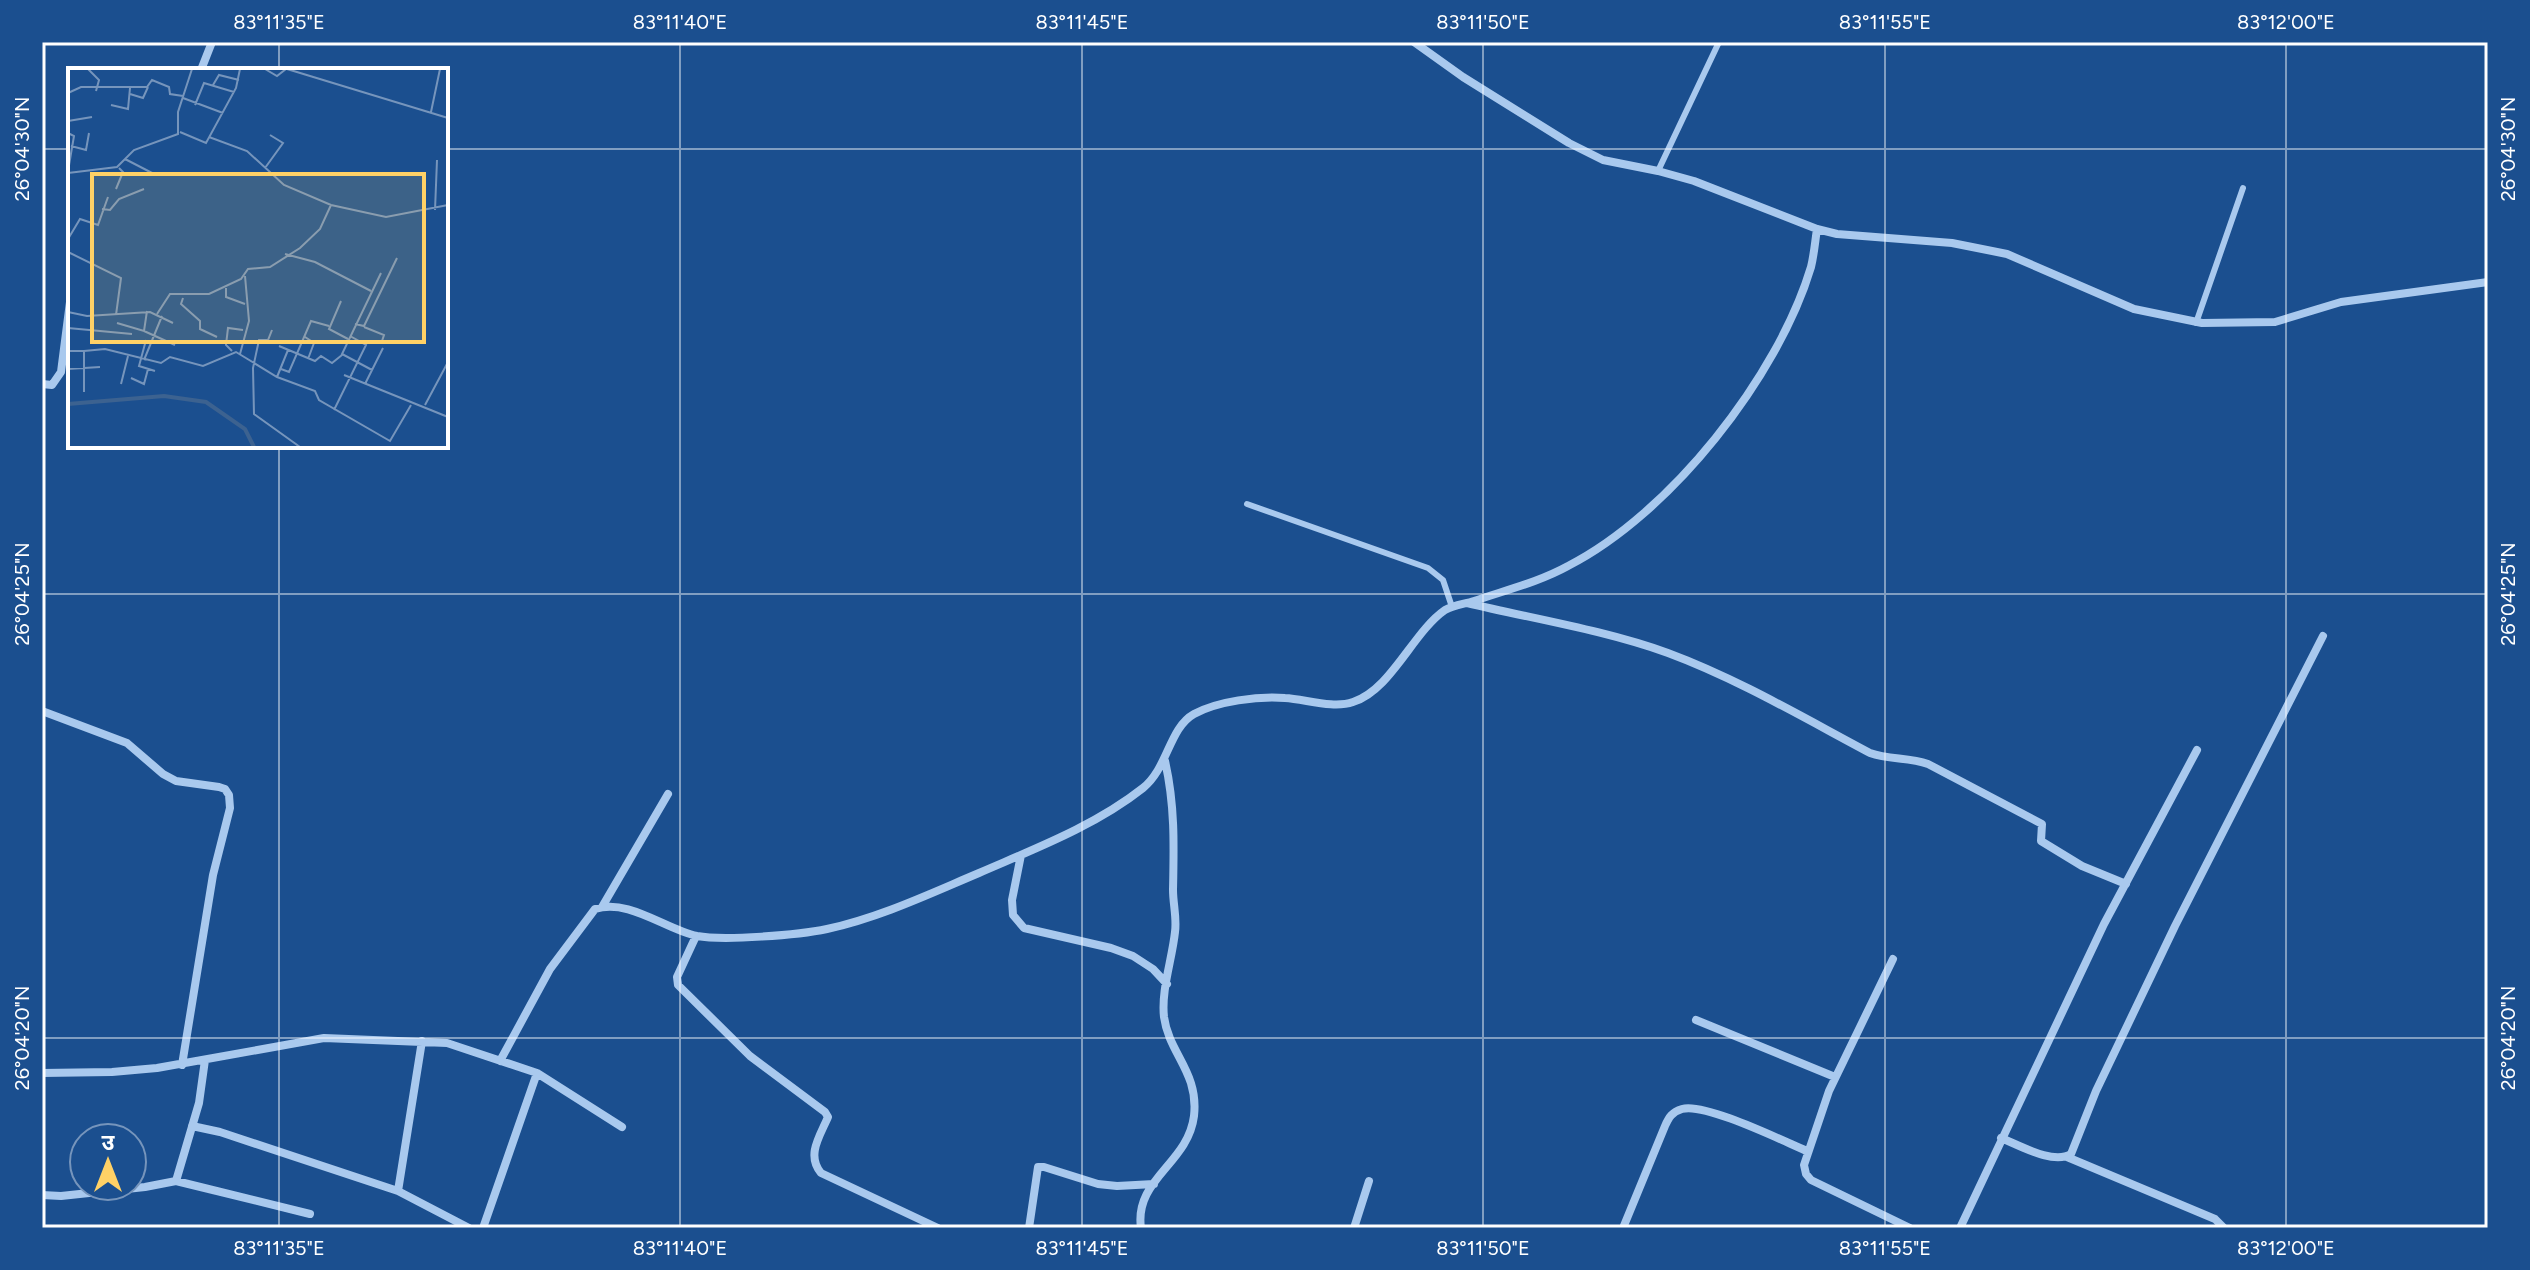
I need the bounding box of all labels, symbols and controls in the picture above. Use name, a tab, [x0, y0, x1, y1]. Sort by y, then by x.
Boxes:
text: 83°11'35"E	[233, 10, 325, 34]
text: 83°11'40"E	[633, 10, 727, 34]
text: 83°11'45"E	[1035, 10, 1129, 34]
text: 83°11'50"E	[1436, 10, 1530, 34]
text: 83°11'55"E	[1839, 10, 1931, 34]
text: 83°12'00"E	[2237, 10, 2335, 34]
inset map	[68, 68, 448, 448]
text: 26°04'30"N	[10, 97, 34, 201]
text: 26°04'30"N	[2496, 97, 2520, 201]
text: 26°04'25"N	[10, 542, 34, 646]
text: 26°04'25"N	[2496, 542, 2520, 646]
text: 26°04'20"N	[10, 986, 34, 1091]
text: 26°04'20"N	[2496, 986, 2520, 1091]
north arrow	[68, 1122, 148, 1202]
text: उ	[102, 1129, 116, 1156]
text: 83°11'35"E	[233, 1236, 325, 1260]
text: 83°11'40"E	[633, 1236, 727, 1260]
text: 83°11'45"E	[1035, 1236, 1129, 1260]
text: 83°11'50"E	[1436, 1236, 1530, 1260]
text: 83°11'55"E	[1839, 1236, 1931, 1260]
text: 83°12'00"E	[2237, 1236, 2335, 1260]

